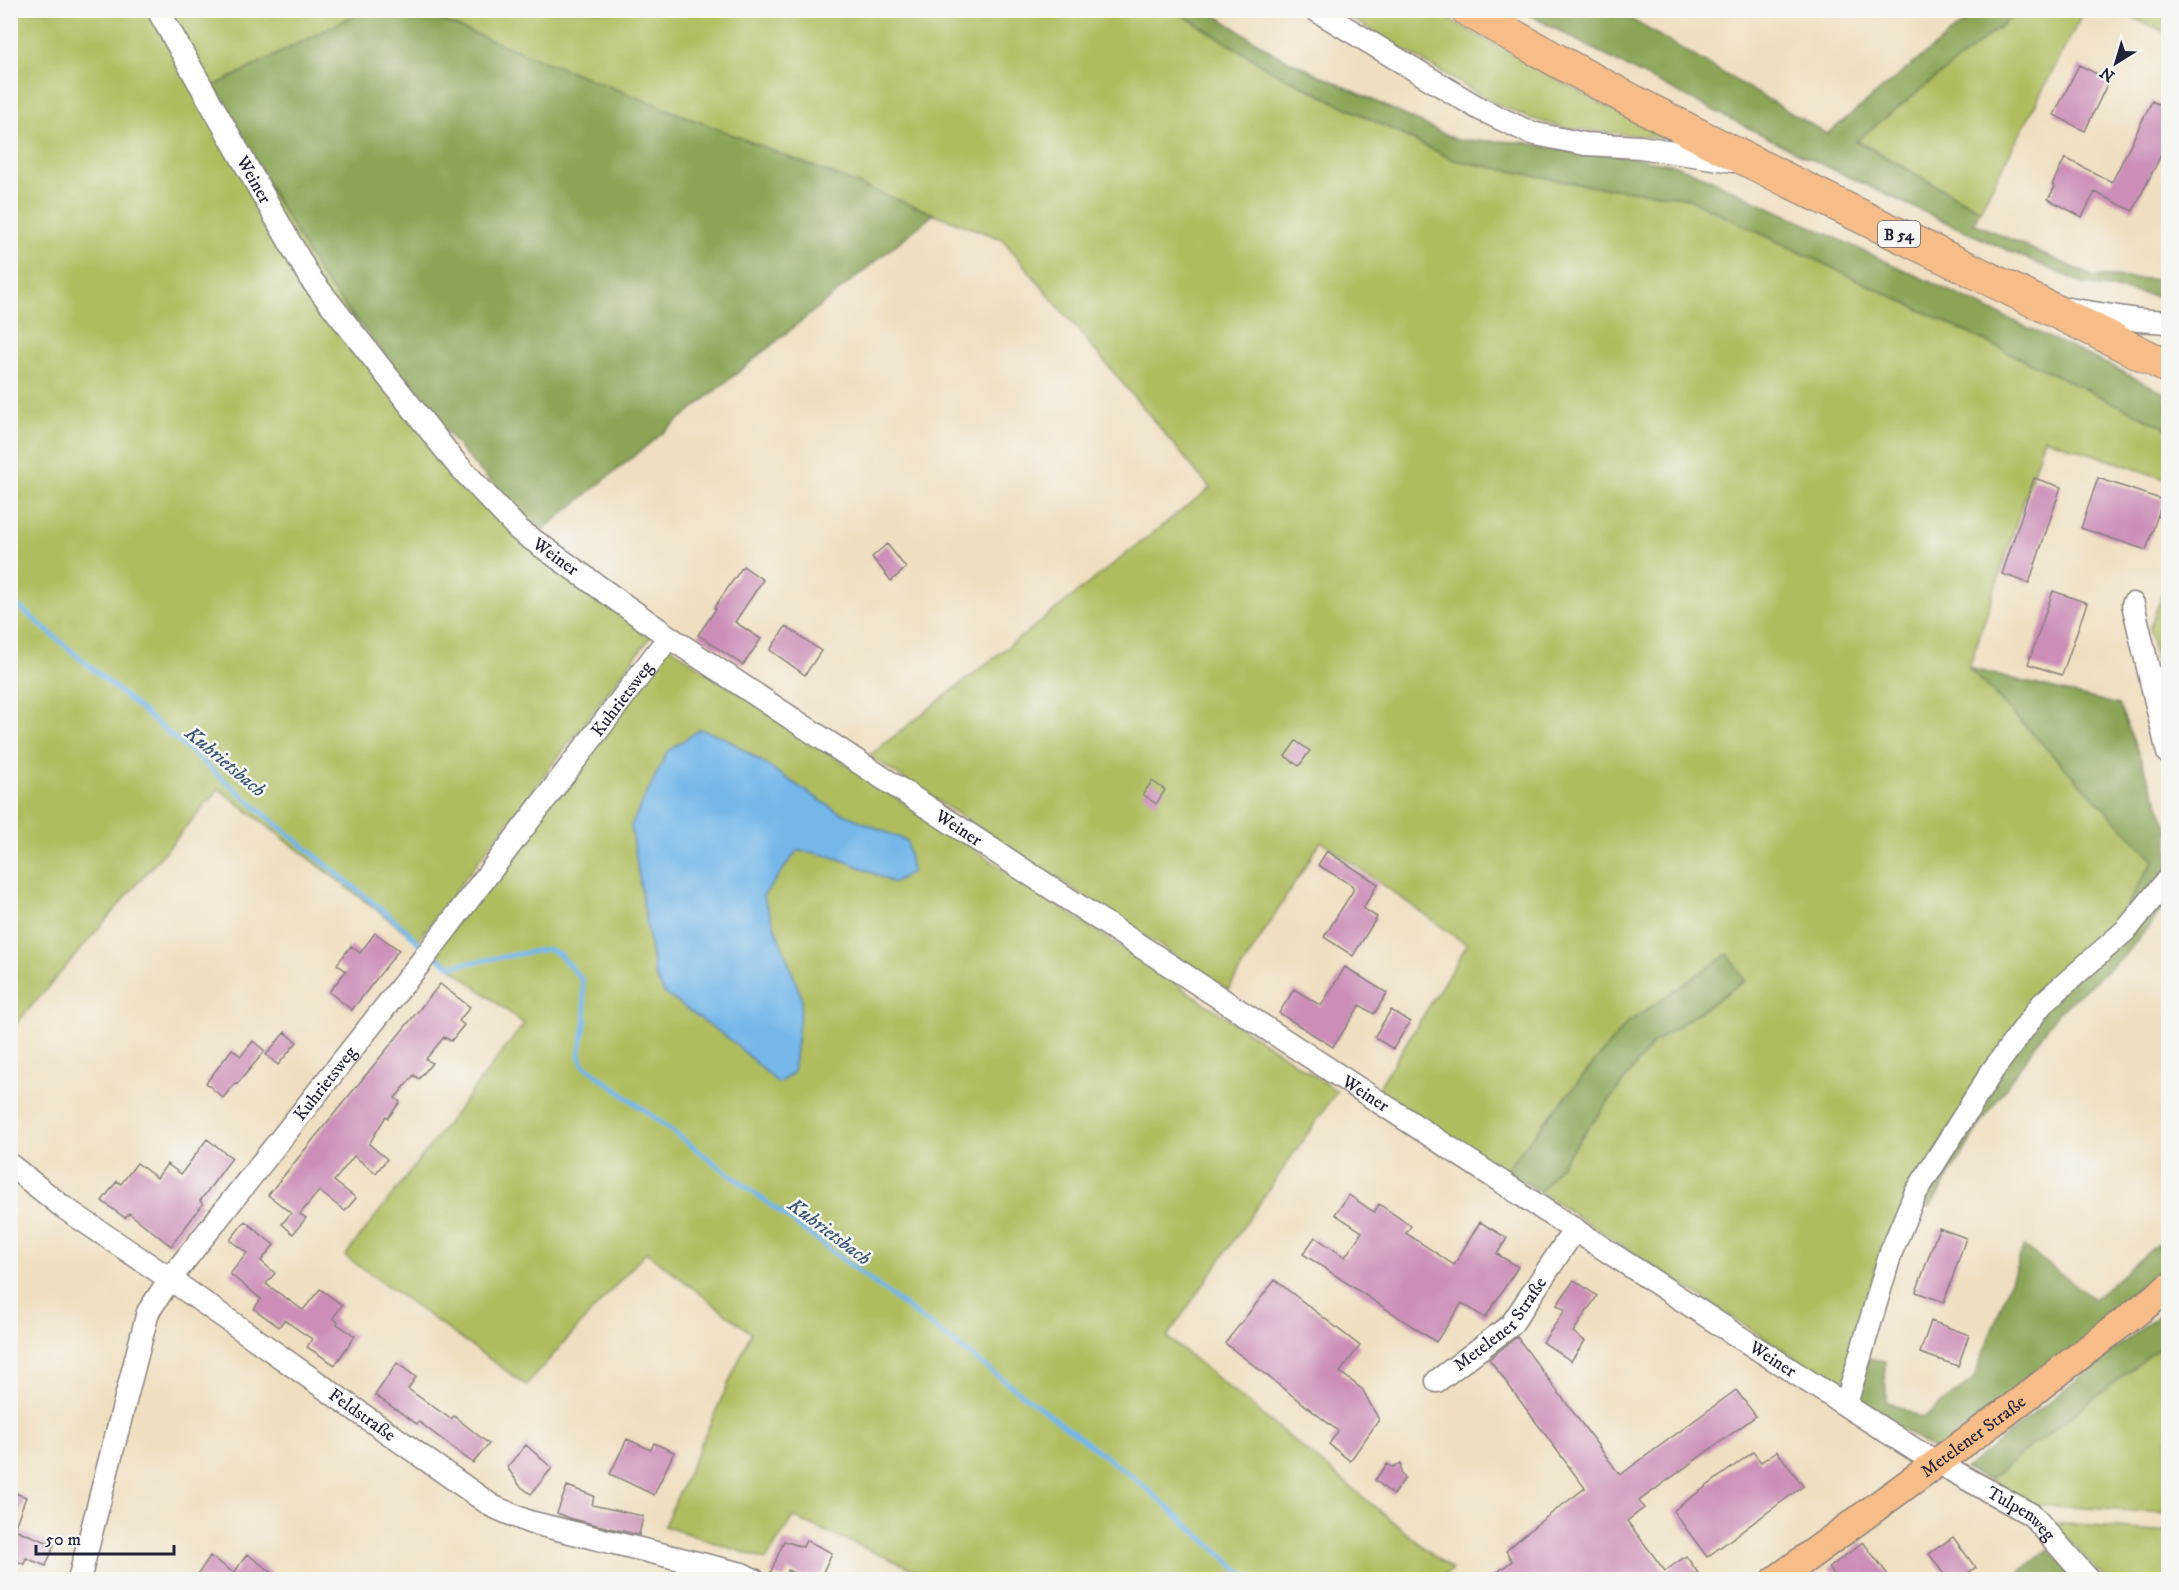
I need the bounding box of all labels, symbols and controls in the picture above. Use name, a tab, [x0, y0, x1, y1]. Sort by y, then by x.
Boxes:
north arrow	[2086, 33, 2146, 93]
text: N	[2096, 62, 2119, 86]
street label: Weiner	[231, 152, 276, 208]
road number: B 54	[1878, 221, 1920, 247]
street label: Weiner	[527, 533, 583, 581]
street label: Kuhrietsweg	[587, 657, 659, 741]
water label: Kuhrietsbach	[179, 721, 270, 803]
street label: Weiner	[930, 805, 986, 852]
street label: Kuhrietsweg	[289, 1042, 362, 1126]
street label: Weiner	[1337, 1070, 1393, 1118]
water label: Kuhrietsbach	[782, 1192, 876, 1272]
street label: Metelener Straße	[1450, 1273, 1552, 1376]
street label: Weiner	[1744, 1336, 1800, 1383]
street label: Feldstraße	[324, 1384, 400, 1447]
street label: Metelener Straße	[1917, 1391, 2031, 1483]
street label: Tulpenweg	[1983, 1482, 2060, 1546]
scale bar	[36, 1518, 174, 1556]
text: 50 m	[45, 1529, 81, 1551]

